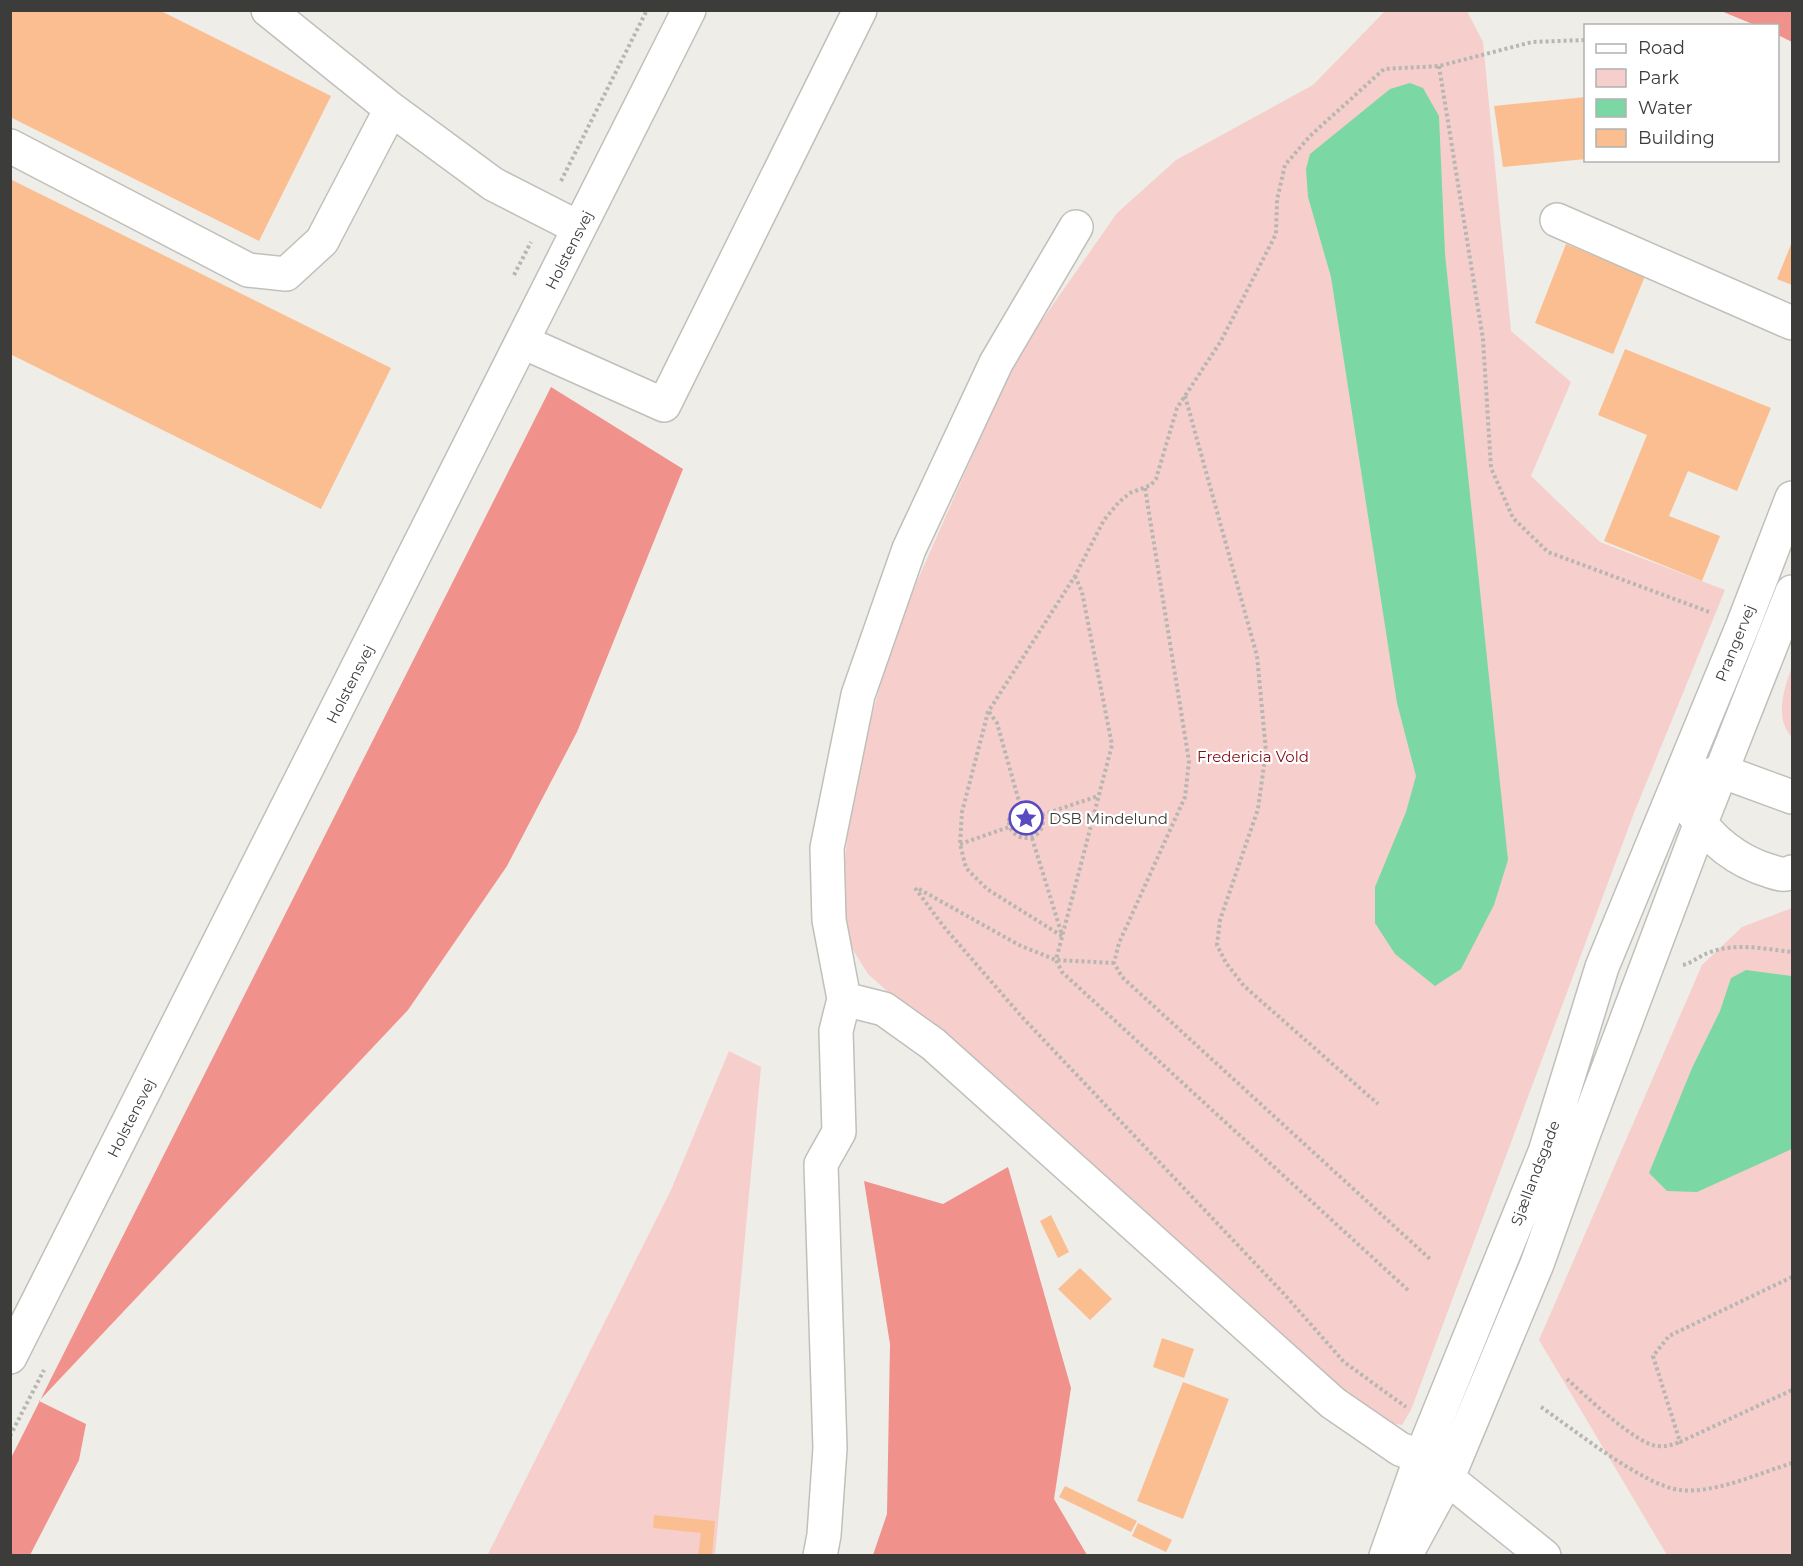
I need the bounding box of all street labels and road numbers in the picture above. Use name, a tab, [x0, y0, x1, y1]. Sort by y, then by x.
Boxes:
street label: Holstensvej	[541, 207, 597, 293]
street label: Prangervej	[1711, 602, 1759, 684]
street label: Holstensvej	[322, 641, 378, 727]
street label: Holstensvej	[103, 1075, 159, 1161]
street label: Sjællandsgade	[1506, 1118, 1564, 1228]

